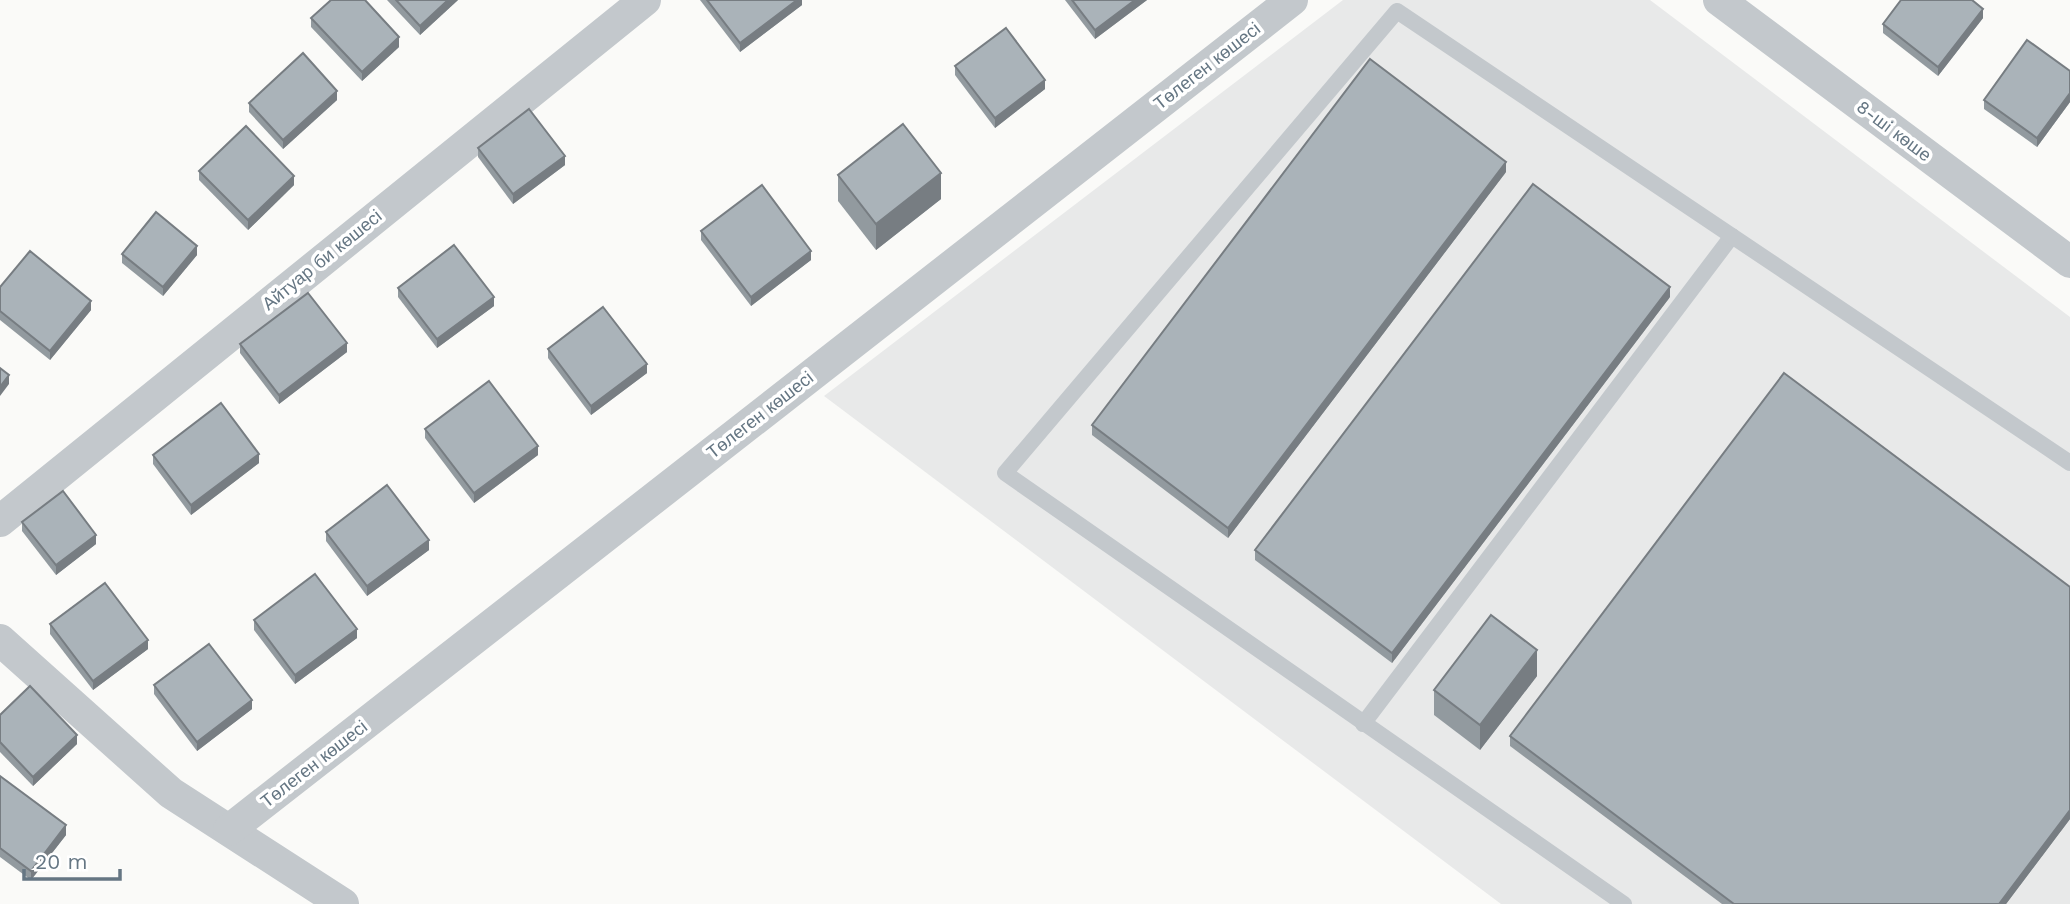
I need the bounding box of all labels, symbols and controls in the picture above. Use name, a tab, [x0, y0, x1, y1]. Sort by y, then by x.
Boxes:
street label: Төлеген көшесі	[1149, 18, 1264, 114]
street label: 8-шi көше	[1853, 96, 1936, 165]
street label: Айтуар би көшесі	[258, 205, 386, 314]
street label: Төлеген көшесі	[702, 367, 817, 463]
street label: Төлеген көшесі	[256, 716, 371, 812]
scale bar	[24, 838, 121, 882]
text: 20 m	[35, 849, 87, 874]

